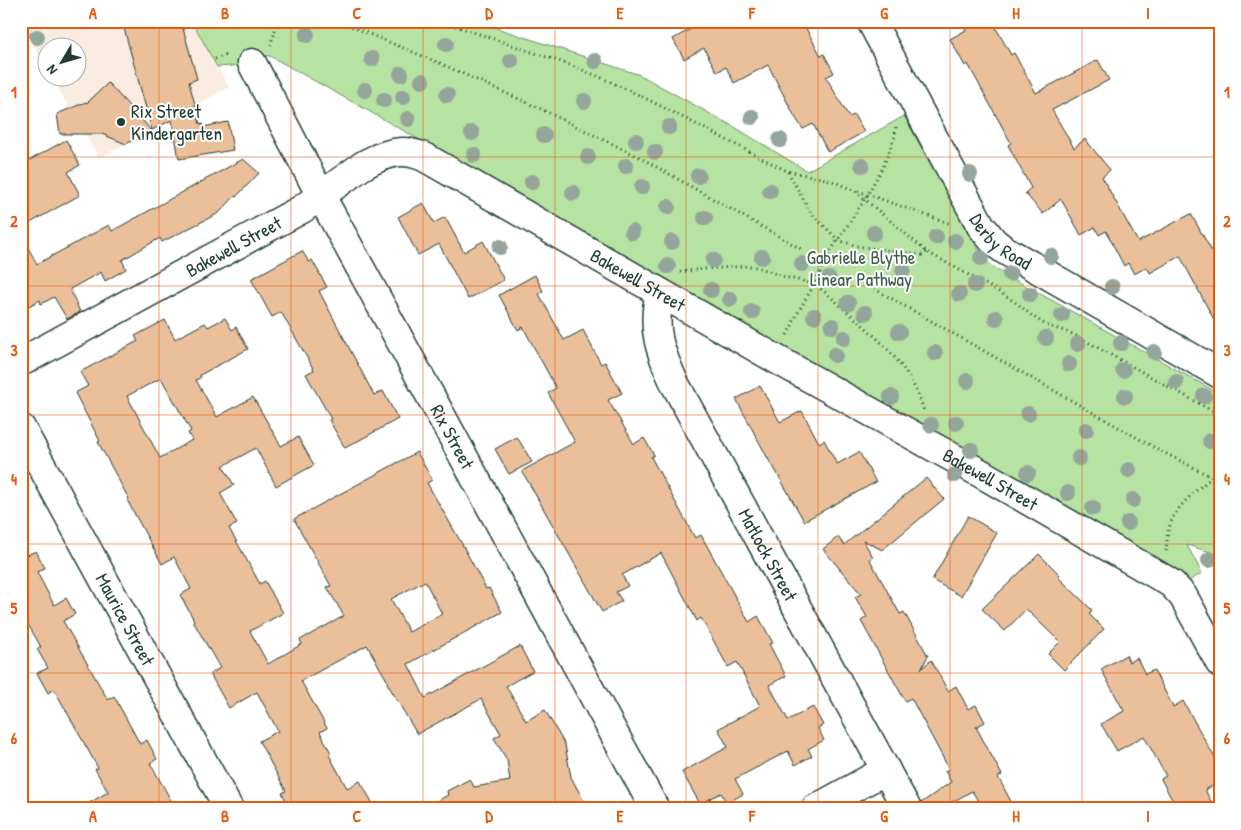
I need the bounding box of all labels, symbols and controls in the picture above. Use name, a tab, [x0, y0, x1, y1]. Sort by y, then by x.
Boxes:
text: A	[89, 2, 97, 24]
text: B	[221, 2, 229, 24]
text: C	[353, 2, 362, 24]
text: D	[485, 2, 493, 24]
text: E	[616, 2, 624, 24]
text: F	[748, 2, 756, 24]
text: G	[880, 2, 888, 24]
text: H	[1012, 2, 1020, 24]
text: I	[1146, 2, 1150, 24]
north arrow	[38, 38, 88, 88]
text: N	[41, 61, 61, 79]
text: 1	[11, 81, 17, 103]
text: 1	[1224, 81, 1230, 103]
place label: Rix Street Kindergarten	[131, 98, 222, 146]
marker: Rix Street Kindergarten	[115, 116, 127, 128]
street label: Bakewell Street	[181, 209, 287, 283]
street label: Derby Road	[964, 209, 1037, 276]
text: 2	[10, 210, 18, 232]
text: 2	[1223, 210, 1231, 232]
street label: Bakewell Street	[586, 242, 691, 318]
park label: Gabrielle Blythe Linear Pathway	[807, 244, 916, 292]
text: 3	[10, 339, 18, 361]
text: 3	[1223, 339, 1231, 361]
street label: Rix Street	[424, 400, 481, 474]
street label: Bakewell Street	[938, 442, 1043, 517]
text: 4	[11, 468, 17, 490]
text: 4	[1224, 468, 1230, 490]
street label: Matlock Street	[732, 504, 804, 606]
street label: Maurice Street	[90, 569, 161, 671]
text: 5	[11, 597, 18, 619]
text: 5	[1224, 597, 1231, 619]
text: 6	[11, 727, 18, 749]
text: 6	[1224, 727, 1231, 749]
text: A	[89, 805, 97, 827]
text: B	[221, 805, 229, 827]
text: C	[353, 805, 362, 827]
text: D	[485, 805, 493, 827]
text: E	[616, 805, 624, 827]
text: F	[748, 805, 756, 827]
text: G	[880, 805, 888, 827]
text: H	[1012, 805, 1020, 827]
text: I	[1146, 805, 1150, 827]

